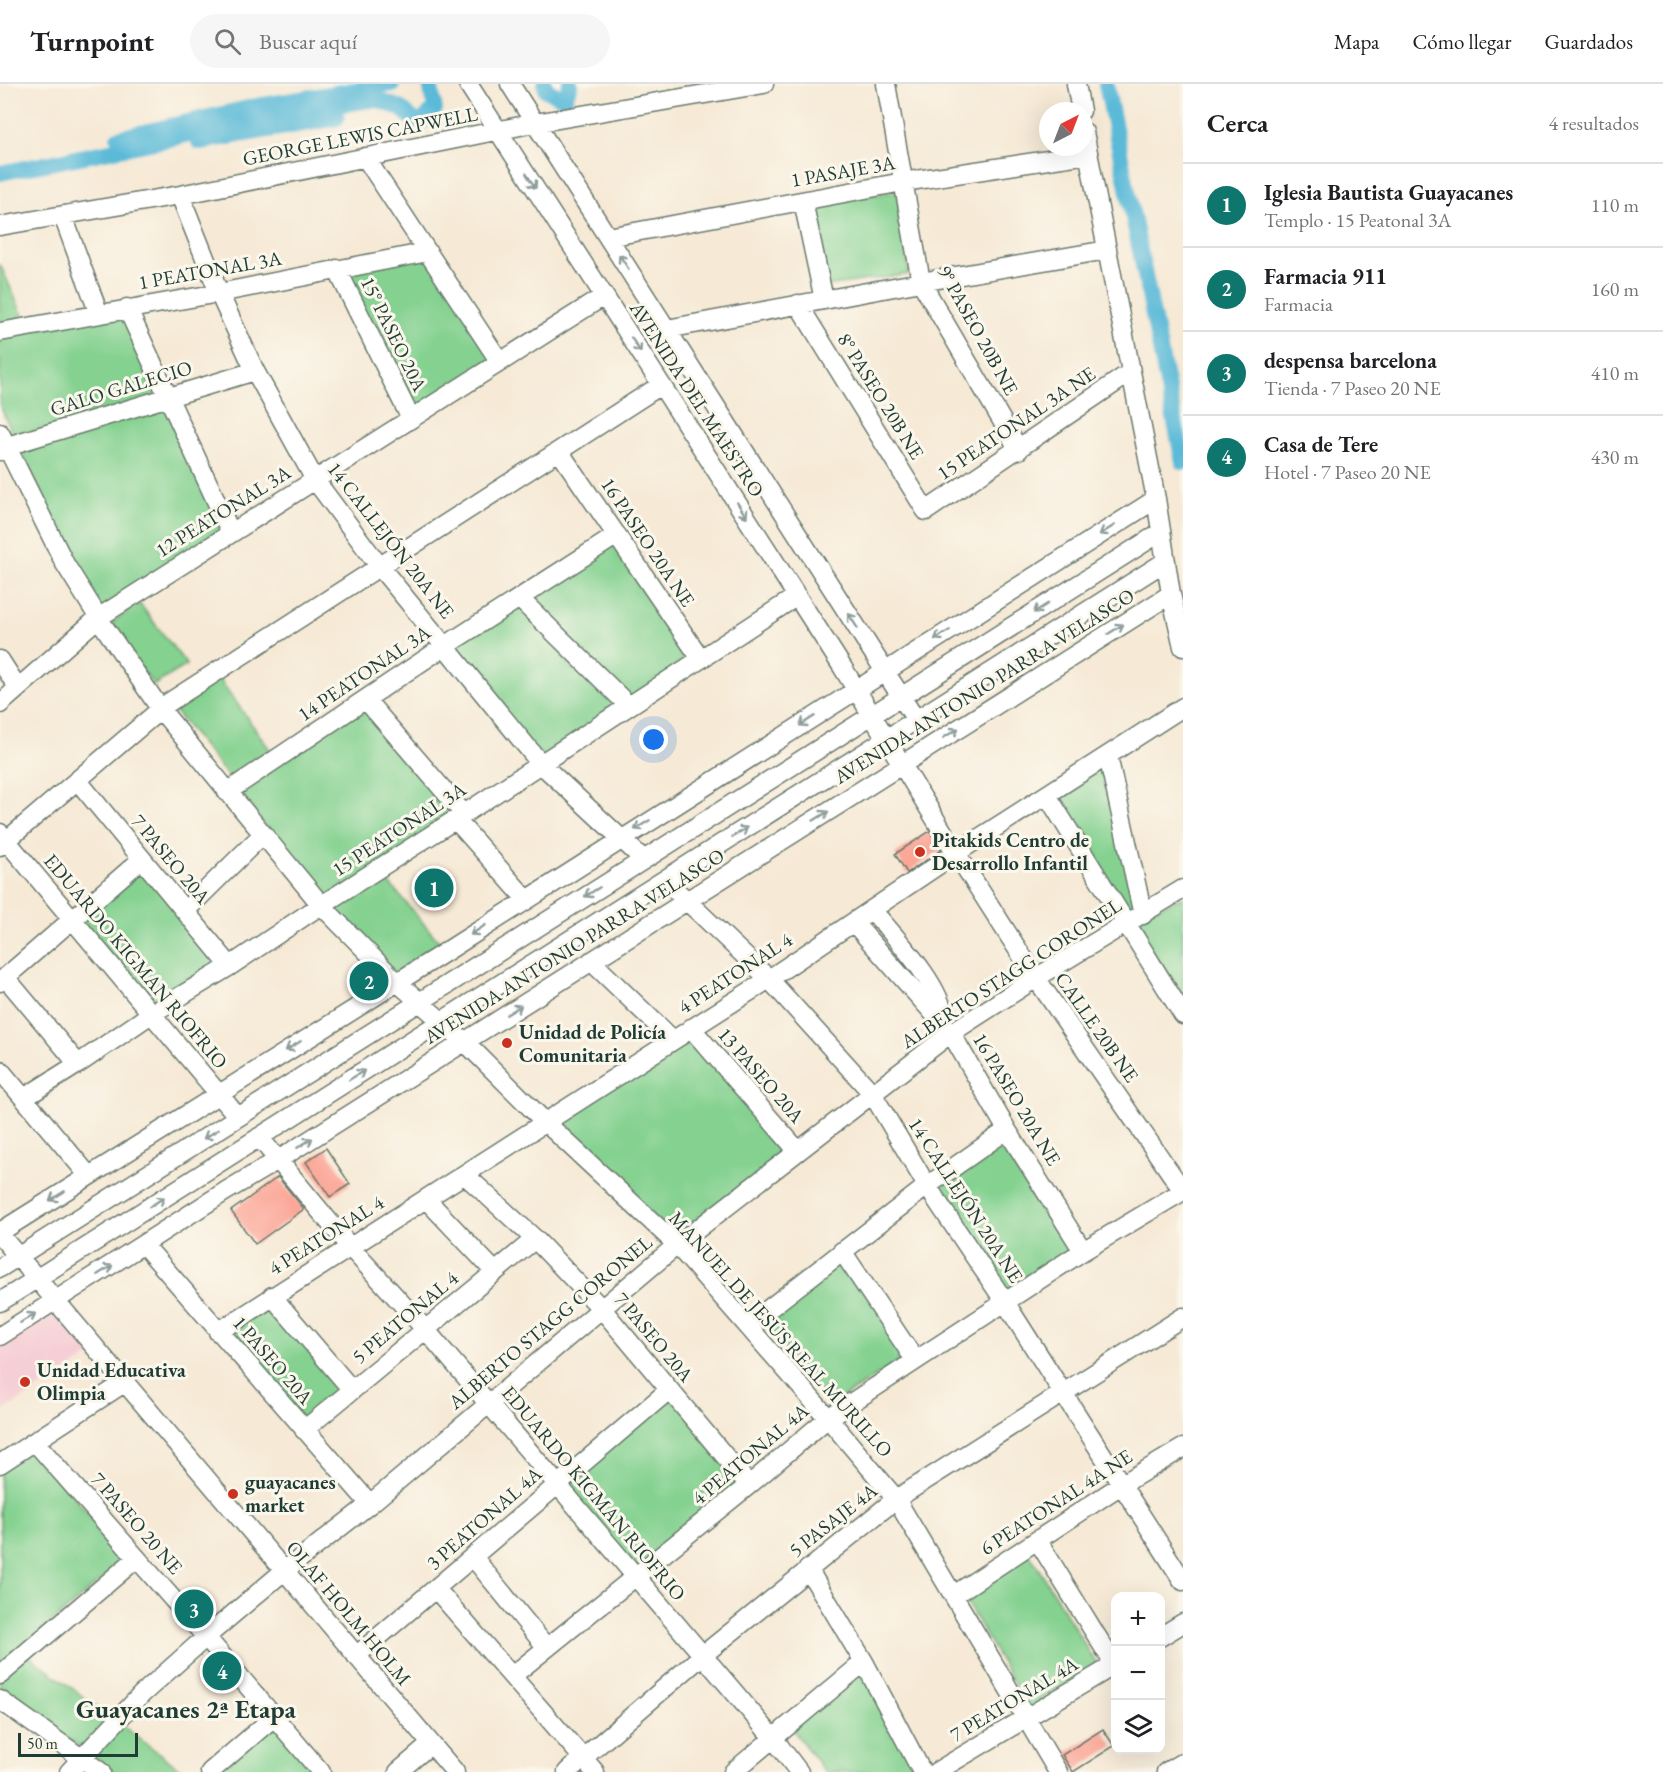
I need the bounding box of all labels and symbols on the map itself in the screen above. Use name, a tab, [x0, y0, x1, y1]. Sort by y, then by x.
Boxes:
street label: GEORGE LEWIS CAPWELL	[240, 100, 480, 172]
north arrow	[1039, 102, 1093, 156]
street label: 1 PASAJE 3A	[789, 149, 897, 193]
one-way arrow	[525, 173, 537, 189]
street label: 1 PEATONAL 3A	[136, 245, 284, 295]
one-way arrow	[618, 254, 630, 271]
street label: 9° PASEO 20B NE	[932, 261, 1024, 399]
street label: 15° PASEO 20A	[355, 272, 433, 396]
street label: AVENIDA DEL MAESTRO	[623, 295, 770, 502]
street label: 8° PASEO 20B NE	[832, 328, 930, 464]
one-way arrow	[630, 337, 643, 354]
street label: GALO GALECIO	[47, 354, 195, 422]
street label: 15 PEATONAL 3A NE	[932, 360, 1100, 486]
street label: 14 CALLEJÓN 20A NE	[322, 456, 460, 624]
street label: 12 PEATONAL 3A	[151, 459, 296, 563]
street label: 16 PASEO 20A NE	[595, 472, 701, 612]
one-way arrow	[735, 501, 748, 518]
one-way arrow	[1098, 524, 1115, 537]
street label: AVENIDA ANTONIO PARRA VELASCO	[828, 582, 1139, 790]
one-way arrow	[1033, 602, 1050, 614]
one-way arrow	[847, 613, 860, 630]
street label: 14 PEATONAL 3A	[293, 619, 435, 727]
one-way arrow	[1107, 622, 1124, 634]
one-way arrow	[934, 629, 951, 641]
one-way arrow	[799, 715, 816, 727]
your location	[639, 725, 668, 754]
one-way arrow	[942, 727, 959, 739]
street label: 15 PEATONAL 3A	[327, 776, 471, 882]
street label: 7 PASEO 20A	[126, 809, 216, 909]
one-way arrow	[812, 810, 829, 822]
one-way arrow	[634, 819, 651, 831]
one-way arrow	[731, 826, 748, 838]
place label: Pitakids Centro de Desarrollo Infantil	[932, 827, 1089, 876]
street label: AVENIDA ANTONIO PARRA VELASCO	[418, 842, 729, 1050]
marker: Pitakids Centro de Desarrollo Infantil	[913, 845, 927, 859]
street label: EDUARDO KIGMAN RIOFRIO	[38, 848, 234, 1074]
pin: 1	[414, 866, 454, 910]
one-way arrow	[584, 887, 601, 899]
street label: ALBERTO STAGG CORONEL	[895, 892, 1127, 1055]
one-way arrow	[470, 925, 487, 937]
street label: 4 PEATONAL 4	[673, 926, 797, 1020]
pin: 2	[350, 958, 388, 1004]
street label: CALLE 20B NE	[1049, 967, 1145, 1087]
one-way arrow	[505, 1004, 522, 1016]
place label: Unidad de Policía Comunitaria	[519, 1019, 666, 1068]
street label: 13 PASEO 20A	[712, 1022, 810, 1129]
street label: 16 PASEO 20A NE	[967, 1028, 1067, 1170]
marker: Unidad de Policía Comunitaria	[500, 1036, 514, 1050]
one-way arrow	[285, 1041, 302, 1053]
one-way arrow	[348, 1068, 365, 1080]
street label: 14 CALLEJÓN 20A NE	[903, 1112, 1029, 1288]
one-way arrow	[203, 1128, 220, 1140]
one-way arrow	[296, 1136, 313, 1148]
street label: 4 PEATONAL 4	[264, 1189, 389, 1281]
one-way arrow	[49, 1190, 66, 1202]
one-way arrow	[148, 1195, 165, 1207]
street label: MANUEL DE JESÚS REAL MURILLO	[663, 1205, 899, 1463]
street label: ALBERTO STAGG CORONEL	[442, 1229, 658, 1416]
one-way arrow	[96, 1263, 113, 1275]
street label: 5 PEATONAL 4	[346, 1265, 464, 1369]
street label: 7 PASEO 20A	[609, 1287, 699, 1387]
street label: 1 PASEO 20A	[227, 1310, 319, 1410]
one-way arrow	[19, 1312, 36, 1324]
place label: Unidad Educativa Olimpia	[37, 1357, 186, 1406]
marker: Unidad Educativa Olimpia	[18, 1375, 32, 1389]
street label: EDUARDO KIGMAN RIOFRIO	[496, 1380, 692, 1606]
street label: 4 PEATONAL 4A	[686, 1397, 814, 1511]
street label: 6 PEATONAL 4A NE	[975, 1443, 1137, 1561]
street label: 3 PEATONAL 4A	[421, 1461, 547, 1575]
street label: 7 PASEO 20 NE	[86, 1467, 188, 1579]
place label: guayacanes market	[245, 1469, 336, 1518]
street label: 5 PASAJE 4A	[783, 1477, 883, 1563]
marker: guayacanes market	[226, 1487, 240, 1501]
street label: OLAF HOLM HOLM	[281, 1535, 417, 1691]
pin: 3	[174, 1586, 214, 1631]
pin: 4	[202, 1648, 242, 1694]
street label: 7 PEATONAL 4A	[945, 1650, 1083, 1747]
district label: Guayacanes 2ª Etapa	[76, 1692, 297, 1726]
scale bar	[18, 1730, 138, 1758]

